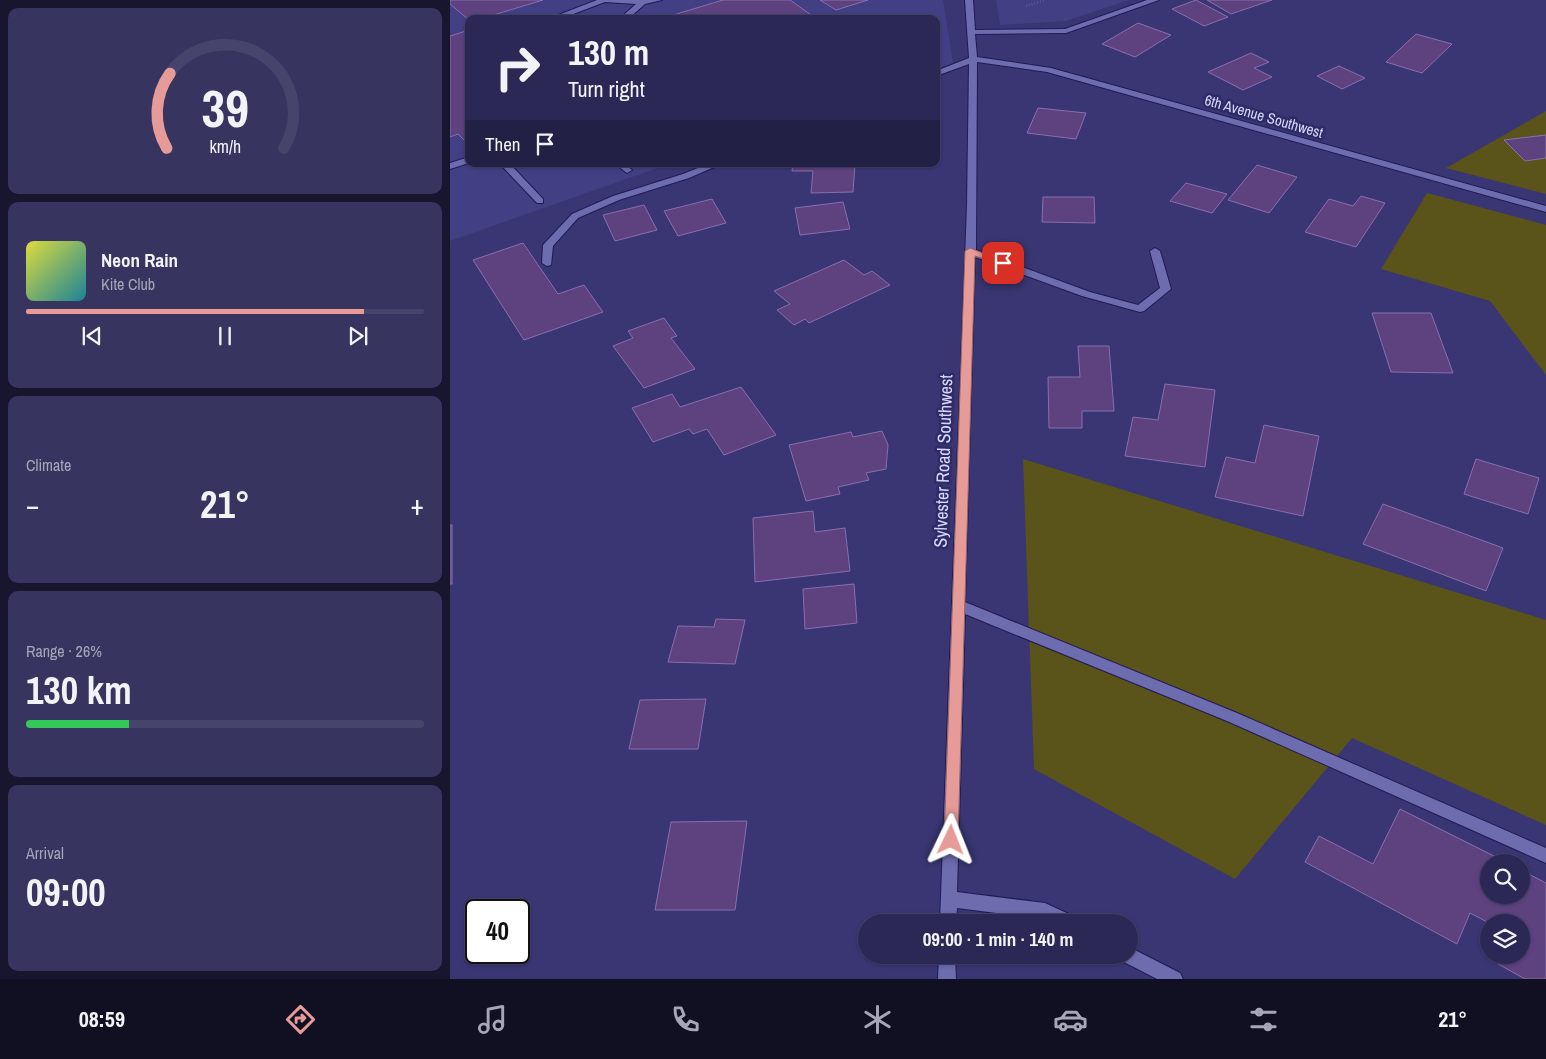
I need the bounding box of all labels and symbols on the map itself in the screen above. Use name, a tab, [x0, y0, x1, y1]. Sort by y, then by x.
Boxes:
street label: 6th Avenue Southwest	[1202, 89, 1326, 143]
pin	[982, 242, 1024, 284]
street label: Sylvester Road Southwest	[927, 374, 959, 548]
position arrow	[924, 813, 976, 865]
speed limit sign: 40	[465, 899, 530, 964]

